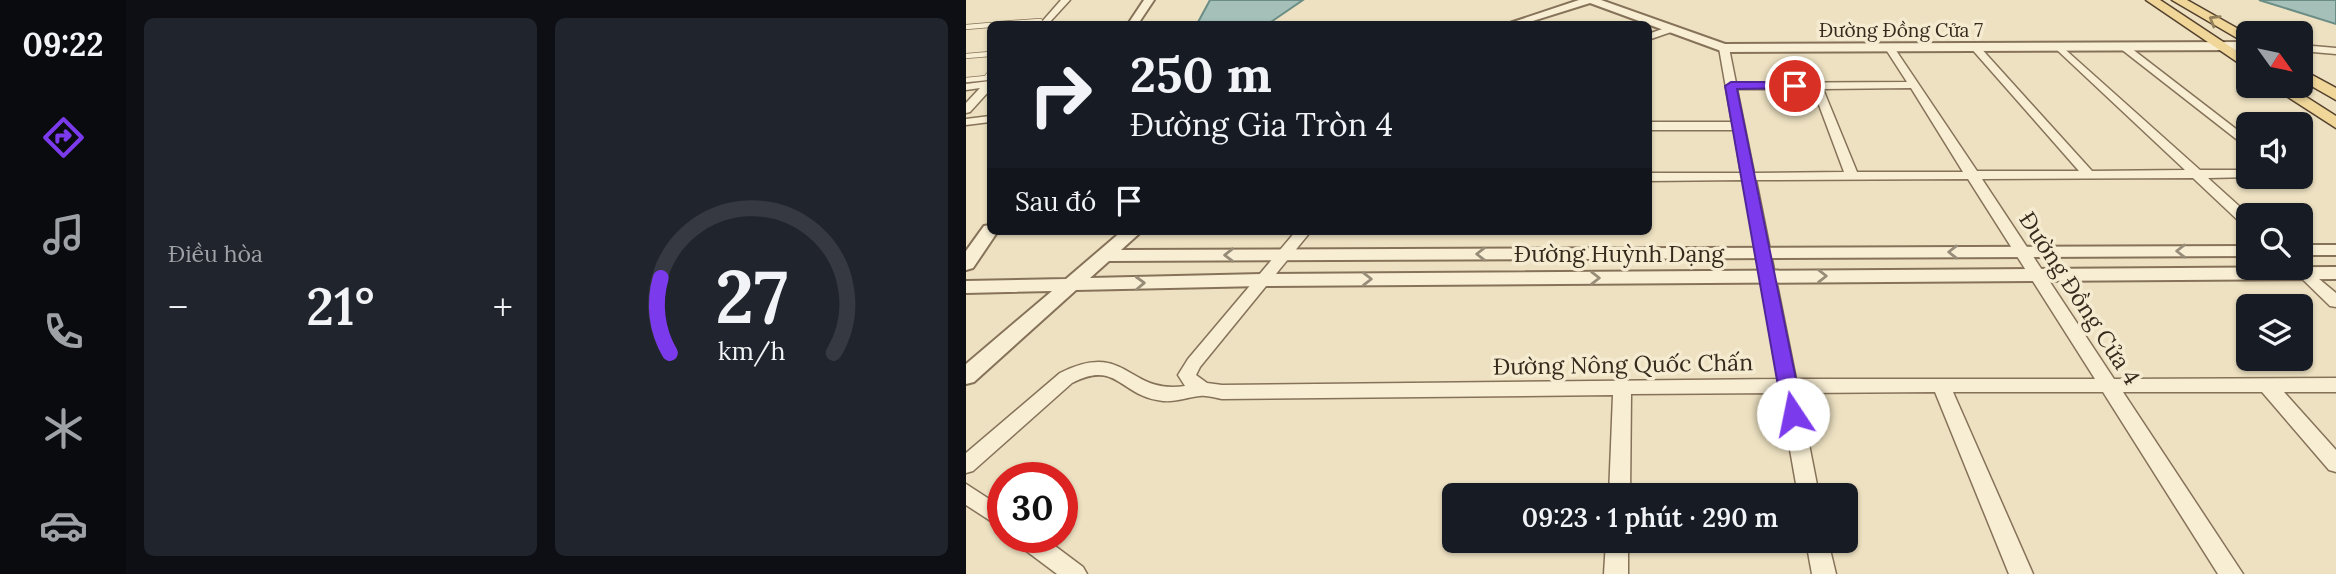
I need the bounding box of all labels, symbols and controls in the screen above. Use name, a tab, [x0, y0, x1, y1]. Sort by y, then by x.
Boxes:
one-way arrow	[2208, 16, 2221, 29]
street label: Đường Đồng Cửa 7	[1819, 18, 1983, 42]
north arrow	[2236, 21, 2314, 98]
map controls	[2236, 21, 2313, 371]
text: 09:22	[23, 24, 103, 65]
text: 250 m	[1130, 43, 1272, 105]
icon: right	[1015, 49, 1106, 140]
pin	[1765, 56, 1825, 116]
icon: arrive	[1776, 67, 1814, 105]
text: Đường Gia Tròn 4	[1130, 104, 1393, 145]
button: sound	[2236, 112, 2313, 189]
icon: directions	[39, 113, 88, 162]
icon: arrive	[1110, 182, 1148, 220]
text: Sau đó	[1015, 185, 1096, 218]
button: search	[2236, 203, 2313, 280]
street label: Đường Đồng Cửa 4	[2013, 206, 2147, 390]
icon: music	[39, 210, 88, 259]
text: Điều hòa	[168, 239, 263, 268]
street label: Đường Huỳnh Dạng	[1514, 239, 1725, 268]
one-way arrow	[2175, 243, 2185, 259]
one-way arrow	[1947, 244, 1958, 260]
one-way arrow	[1475, 246, 1485, 262]
one-way arrow	[1223, 247, 1233, 263]
text: 27	[715, 250, 788, 343]
one-way arrow	[1817, 268, 1828, 284]
one-way arrow	[1590, 270, 1600, 286]
one-way arrow	[1362, 271, 1373, 287]
text: 21°	[306, 273, 375, 339]
one-way arrow	[1134, 276, 1145, 291]
text: −	[168, 283, 188, 331]
text: +	[493, 283, 513, 331]
button: layers	[2236, 294, 2313, 371]
icon: phone	[39, 307, 88, 356]
text: km/h	[718, 335, 785, 367]
street label: Đường Nông Quốc Chấn	[1493, 347, 1753, 381]
position arrow	[1756, 377, 1830, 451]
icon: climate	[39, 404, 88, 453]
speed limit sign: 30	[987, 462, 1078, 553]
icon: car	[39, 501, 88, 550]
text: 09:23 · 1 phút · 290 m	[1522, 501, 1778, 534]

